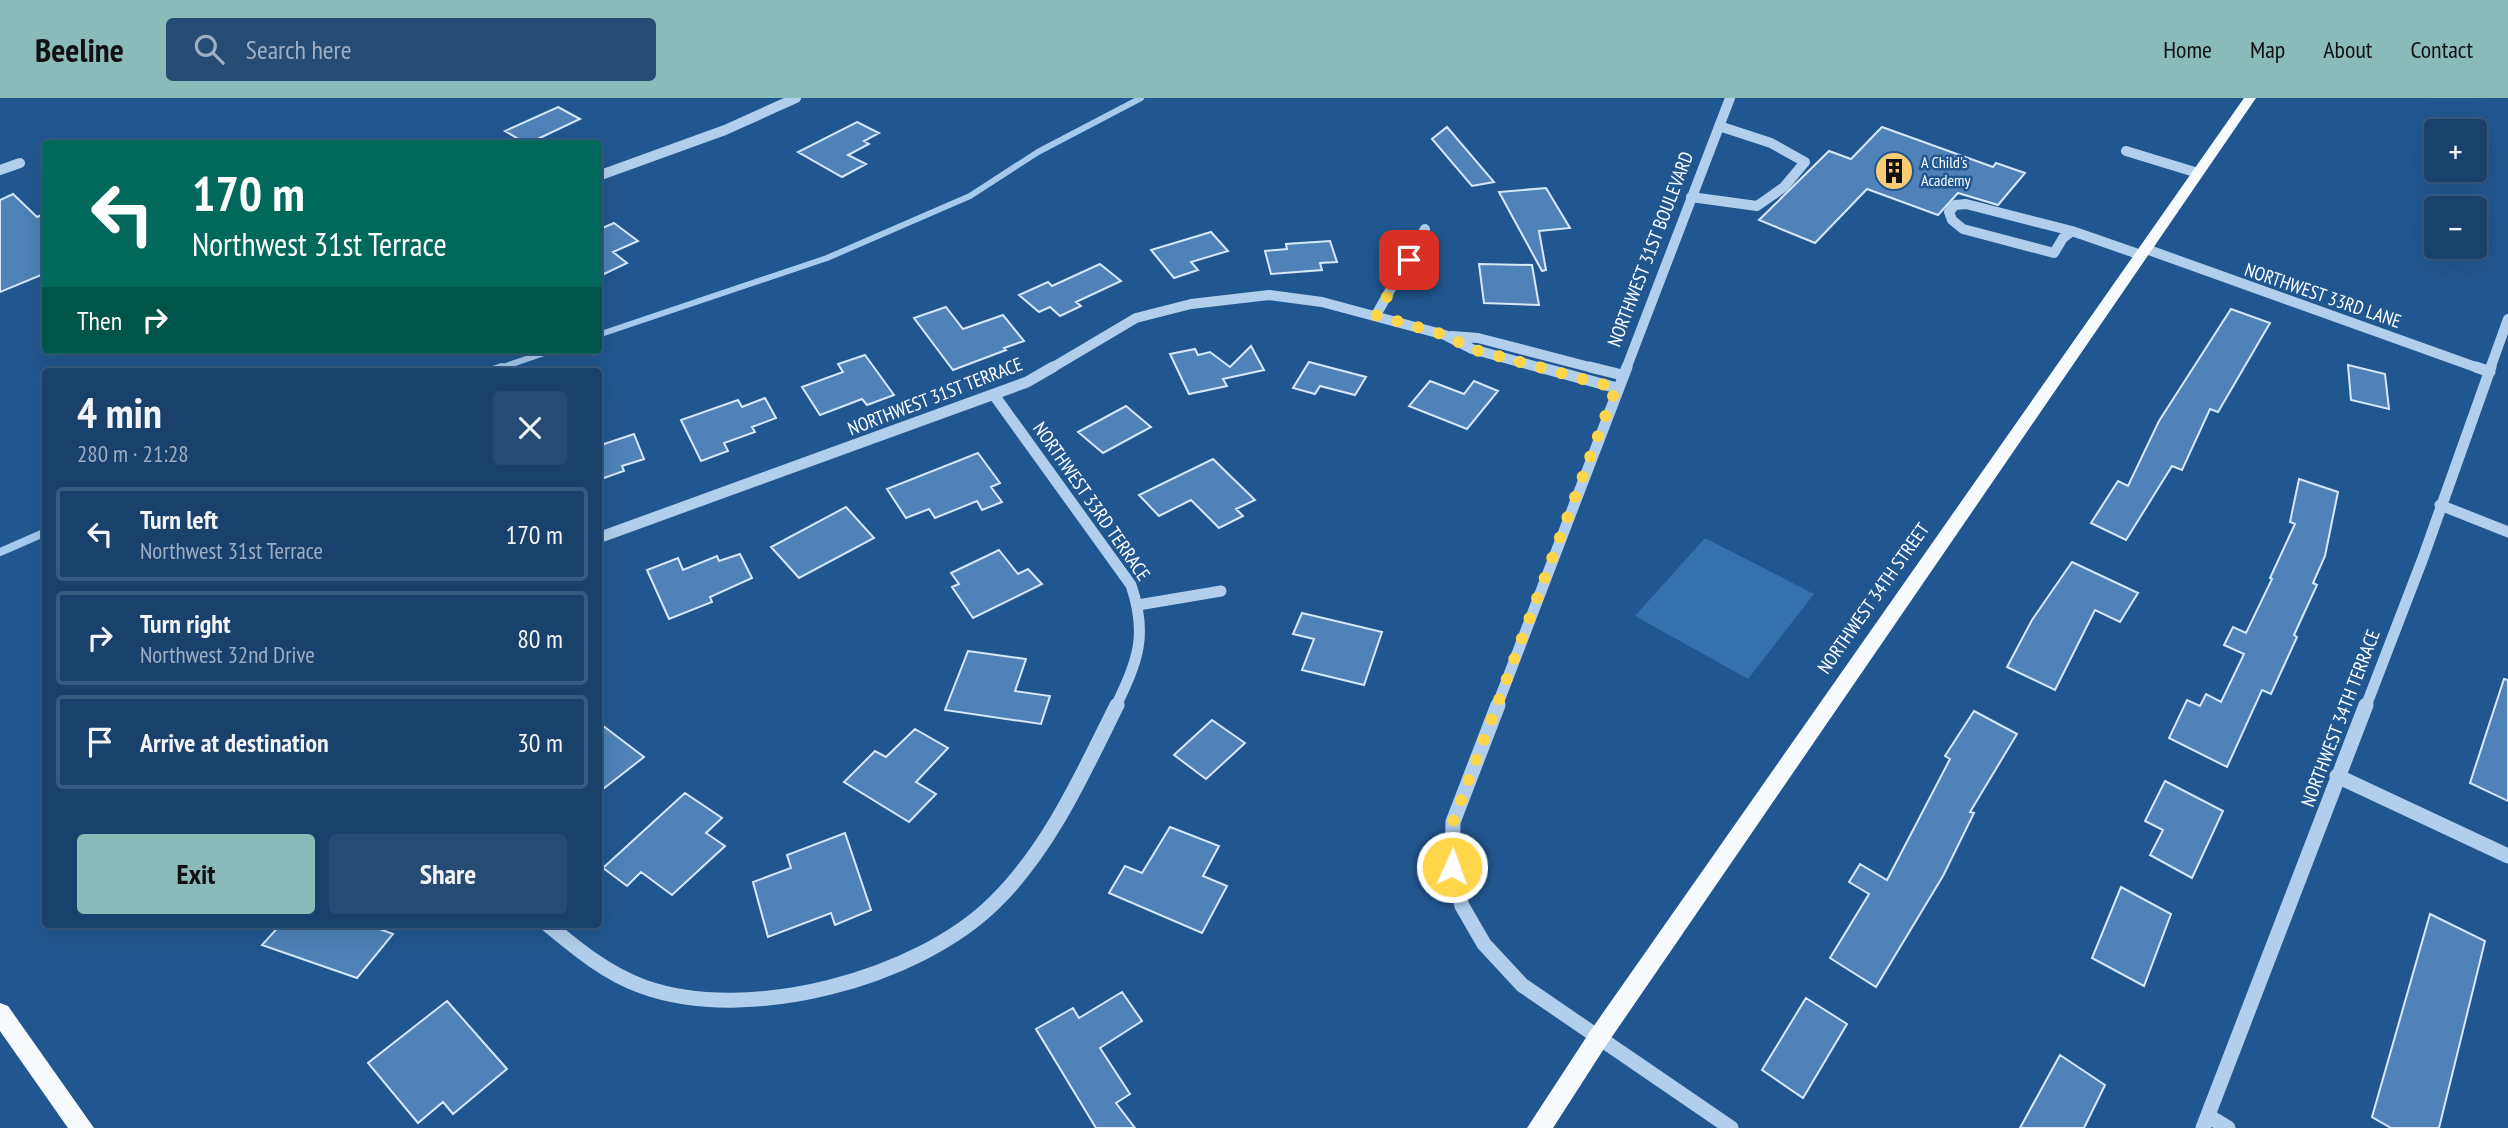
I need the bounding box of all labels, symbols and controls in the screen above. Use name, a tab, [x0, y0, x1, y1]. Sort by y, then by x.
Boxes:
search box	[166, 18, 656, 81]
text: Beeline	[35, 28, 124, 71]
icon: search	[190, 30, 228, 68]
text: Search here	[246, 33, 351, 66]
text: Home	[2163, 34, 2212, 65]
text: Map	[2250, 34, 2285, 65]
text: About	[2323, 34, 2372, 65]
text: Contact	[2410, 34, 2473, 65]
map controls	[2424, 119, 2487, 259]
button: +	[2424, 119, 2487, 182]
street label: NORTHWEST 31ST BOULEVARD	[1602, 148, 1698, 350]
building icon: A Child's Academy	[1873, 150, 1915, 192]
place label: A Child's Academy	[1921, 152, 1970, 190]
text: 170 m	[192, 161, 305, 225]
icon: left	[77, 168, 168, 259]
button: −	[2424, 196, 2487, 259]
text: Northwest 31st Terrace	[192, 223, 447, 265]
pin	[1379, 230, 1439, 290]
icon: arrive	[1390, 241, 1428, 279]
street label: NORTHWEST 33RD LANE	[2242, 257, 2404, 333]
icon: right	[136, 301, 174, 339]
text: Then	[77, 304, 122, 337]
street label: NORTHWEST 31ST TERRACE	[844, 352, 1026, 440]
text: 4 min	[77, 385, 162, 440]
button: close	[493, 391, 567, 465]
street label: NORTHWEST 33RD TERRACE	[1028, 417, 1156, 585]
text: 280 m · 21:28	[77, 439, 189, 468]
text: Turn left	[140, 503, 218, 536]
icon: left	[81, 515, 119, 553]
street label: NORTHWEST 34TH STREET	[1812, 517, 1934, 678]
text: 170 m	[505, 518, 563, 551]
text: Northwest 31st Terrace	[140, 536, 323, 565]
text: Turn right	[140, 607, 231, 640]
icon: right	[81, 619, 119, 657]
text: 80 m	[517, 622, 563, 655]
street label: NORTHWEST 34TH TERRACE	[2295, 626, 2385, 810]
text: Northwest 32nd Drive	[140, 640, 315, 669]
icon: arrive	[81, 723, 119, 761]
text: Arrive at destination	[140, 726, 329, 759]
text: 30 m	[517, 726, 563, 759]
position arrow	[1415, 830, 1489, 904]
button: Exit	[77, 834, 315, 914]
button: Share	[329, 834, 567, 914]

